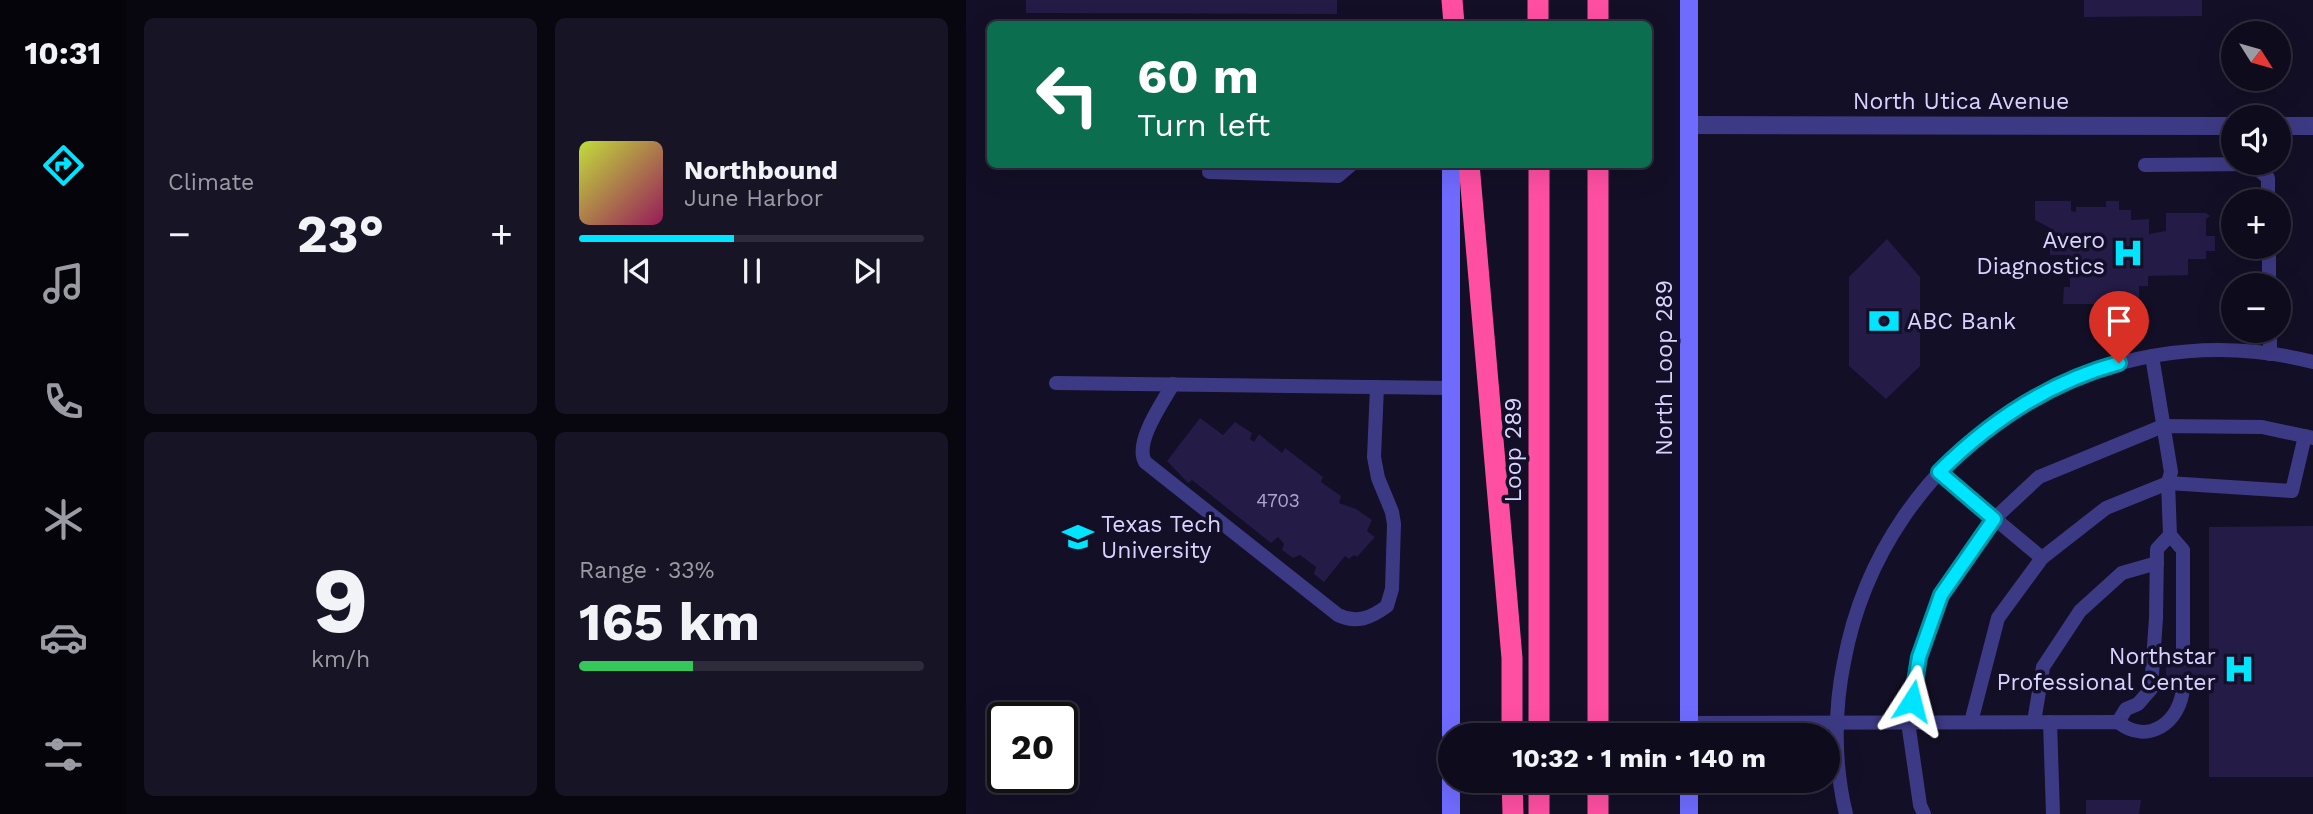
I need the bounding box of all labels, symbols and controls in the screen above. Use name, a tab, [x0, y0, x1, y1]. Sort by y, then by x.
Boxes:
north arrow	[2221, 21, 2291, 91]
map controls	[2221, 21, 2291, 343]
text: 10:31	[25, 34, 101, 72]
text: 60 m	[1137, 47, 1259, 105]
icon: left	[1022, 49, 1113, 140]
street label: North Utica Avenue	[1853, 88, 2069, 115]
button: sound	[2221, 105, 2291, 175]
text: Turn left	[1137, 106, 1270, 144]
icon: directions	[39, 141, 88, 190]
text: Northbound	[684, 155, 838, 185]
text: Climate	[168, 169, 254, 196]
text: June Harbor	[684, 185, 823, 212]
button: +	[2221, 189, 2291, 259]
text: 23°	[297, 204, 384, 265]
text: −	[168, 212, 191, 256]
text: +	[490, 212, 513, 256]
place label: Avero Diagnostics	[1976, 227, 2105, 280]
hospital icon: Avero Diagnostics	[2111, 236, 2145, 270]
icon: previous	[618, 252, 656, 290]
icon: pause	[733, 252, 771, 290]
icon: next	[848, 252, 886, 290]
icon: music	[39, 259, 88, 308]
button: −	[2221, 273, 2291, 343]
street label: North Loop 289	[1651, 280, 1678, 456]
pin	[2089, 291, 2149, 363]
icon: arrive	[2100, 302, 2138, 340]
bank icon: ABC Bank	[1867, 304, 1901, 338]
place label: ABC Bank	[1907, 308, 2016, 335]
icon: phone	[39, 377, 88, 426]
street label: Loop 289	[1500, 397, 1527, 503]
house number: 4703	[1256, 489, 1300, 512]
icon: climate	[39, 495, 88, 544]
place label: Texas Tech University	[1101, 511, 1221, 564]
school or university icon: Texas Tech University	[1061, 520, 1095, 554]
text: 9	[312, 547, 369, 654]
text: Range · 33%	[579, 557, 714, 584]
text: 165 km	[579, 592, 760, 653]
icon: car	[39, 613, 88, 662]
place label: Northstar Professional Center	[1996, 643, 2216, 696]
text: km/h	[311, 646, 370, 673]
hospital icon: Northstar Professional Center	[2222, 652, 2256, 686]
position arrow	[1875, 664, 1949, 738]
speed limit sign: 20	[987, 702, 1078, 793]
icon: filters	[39, 730, 88, 779]
text: 10:32 · 1 min · 140 m	[1512, 743, 1766, 773]

